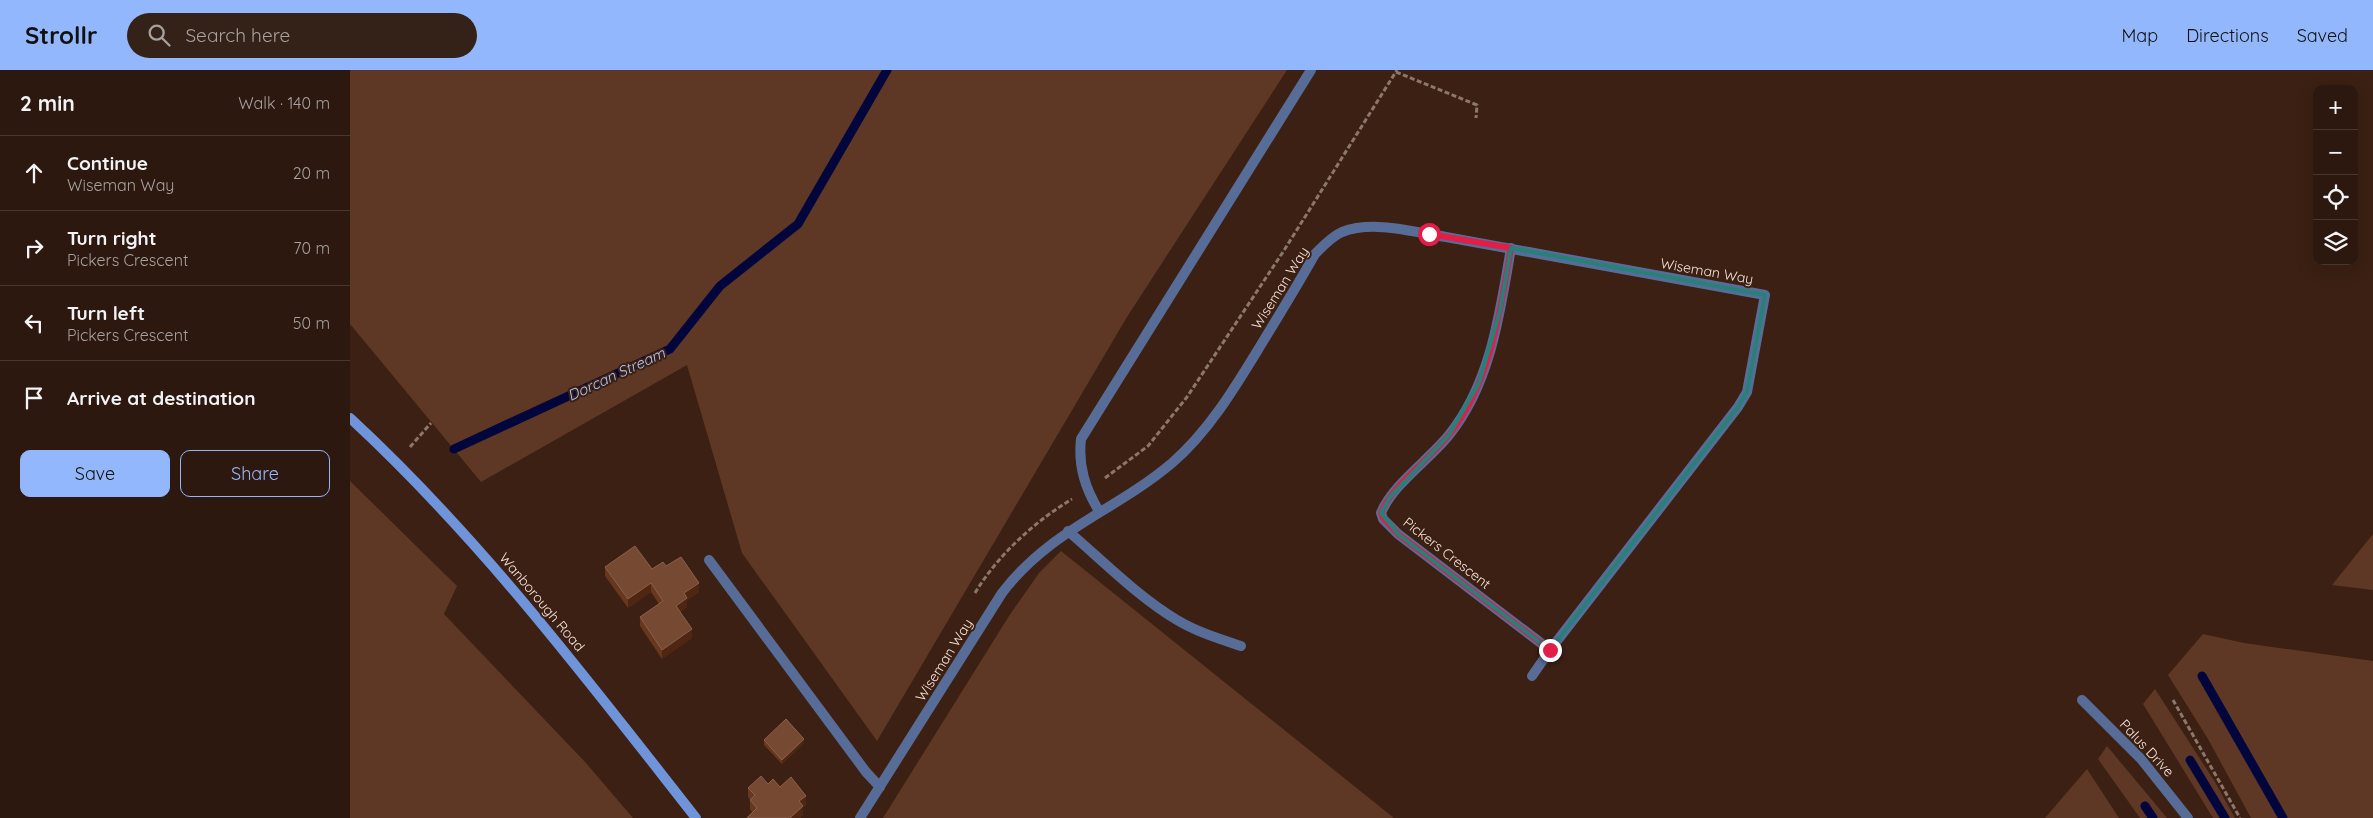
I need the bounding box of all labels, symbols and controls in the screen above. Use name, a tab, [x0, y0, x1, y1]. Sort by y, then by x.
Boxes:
search box	[127, 13, 477, 58]
text: Strollr	[25, 20, 97, 50]
icon: search	[145, 21, 173, 49]
text: Search here	[185, 23, 290, 47]
text: Map	[2121, 24, 2158, 47]
text: Directions	[2186, 24, 2269, 47]
text: Saved	[2297, 24, 2348, 47]
map controls	[2313, 85, 2358, 265]
button: +	[2313, 85, 2358, 130]
text: 2 min	[20, 90, 75, 116]
text: Walk · 140 m	[238, 93, 330, 113]
button: −	[2313, 130, 2358, 175]
text: Continue	[67, 151, 148, 175]
icon: ahead	[20, 159, 48, 187]
text: 20 m	[293, 163, 330, 183]
text: Wiseman Way	[67, 175, 174, 195]
button: locate	[2313, 175, 2358, 220]
button: layers	[2313, 220, 2358, 265]
route start	[1418, 223, 1441, 246]
text: Turn right	[67, 226, 156, 250]
icon: right	[20, 234, 48, 262]
text: 70 m	[293, 238, 330, 258]
street label: Wiseman Way	[1247, 243, 1313, 333]
text: Pickers Crescent	[67, 250, 188, 270]
street label: Wiseman Way	[1659, 254, 1755, 288]
text: Turn left	[67, 301, 145, 325]
icon: left	[20, 309, 48, 337]
text: 50 m	[293, 313, 330, 333]
text: Pickers Crescent	[67, 325, 188, 345]
water label: Dorcan Stream	[564, 343, 668, 405]
icon: arrive	[20, 384, 48, 412]
text: Arrive at destination	[67, 386, 256, 410]
button: Save	[20, 450, 170, 497]
button: Share	[180, 450, 330, 497]
street label: Pickers Crescent	[1400, 513, 1495, 593]
street label: Wanborough Road	[495, 549, 589, 655]
street label: Wiseman Way	[911, 615, 977, 705]
route end	[1539, 639, 1562, 662]
street label: Palus Drive	[2116, 716, 2178, 781]

